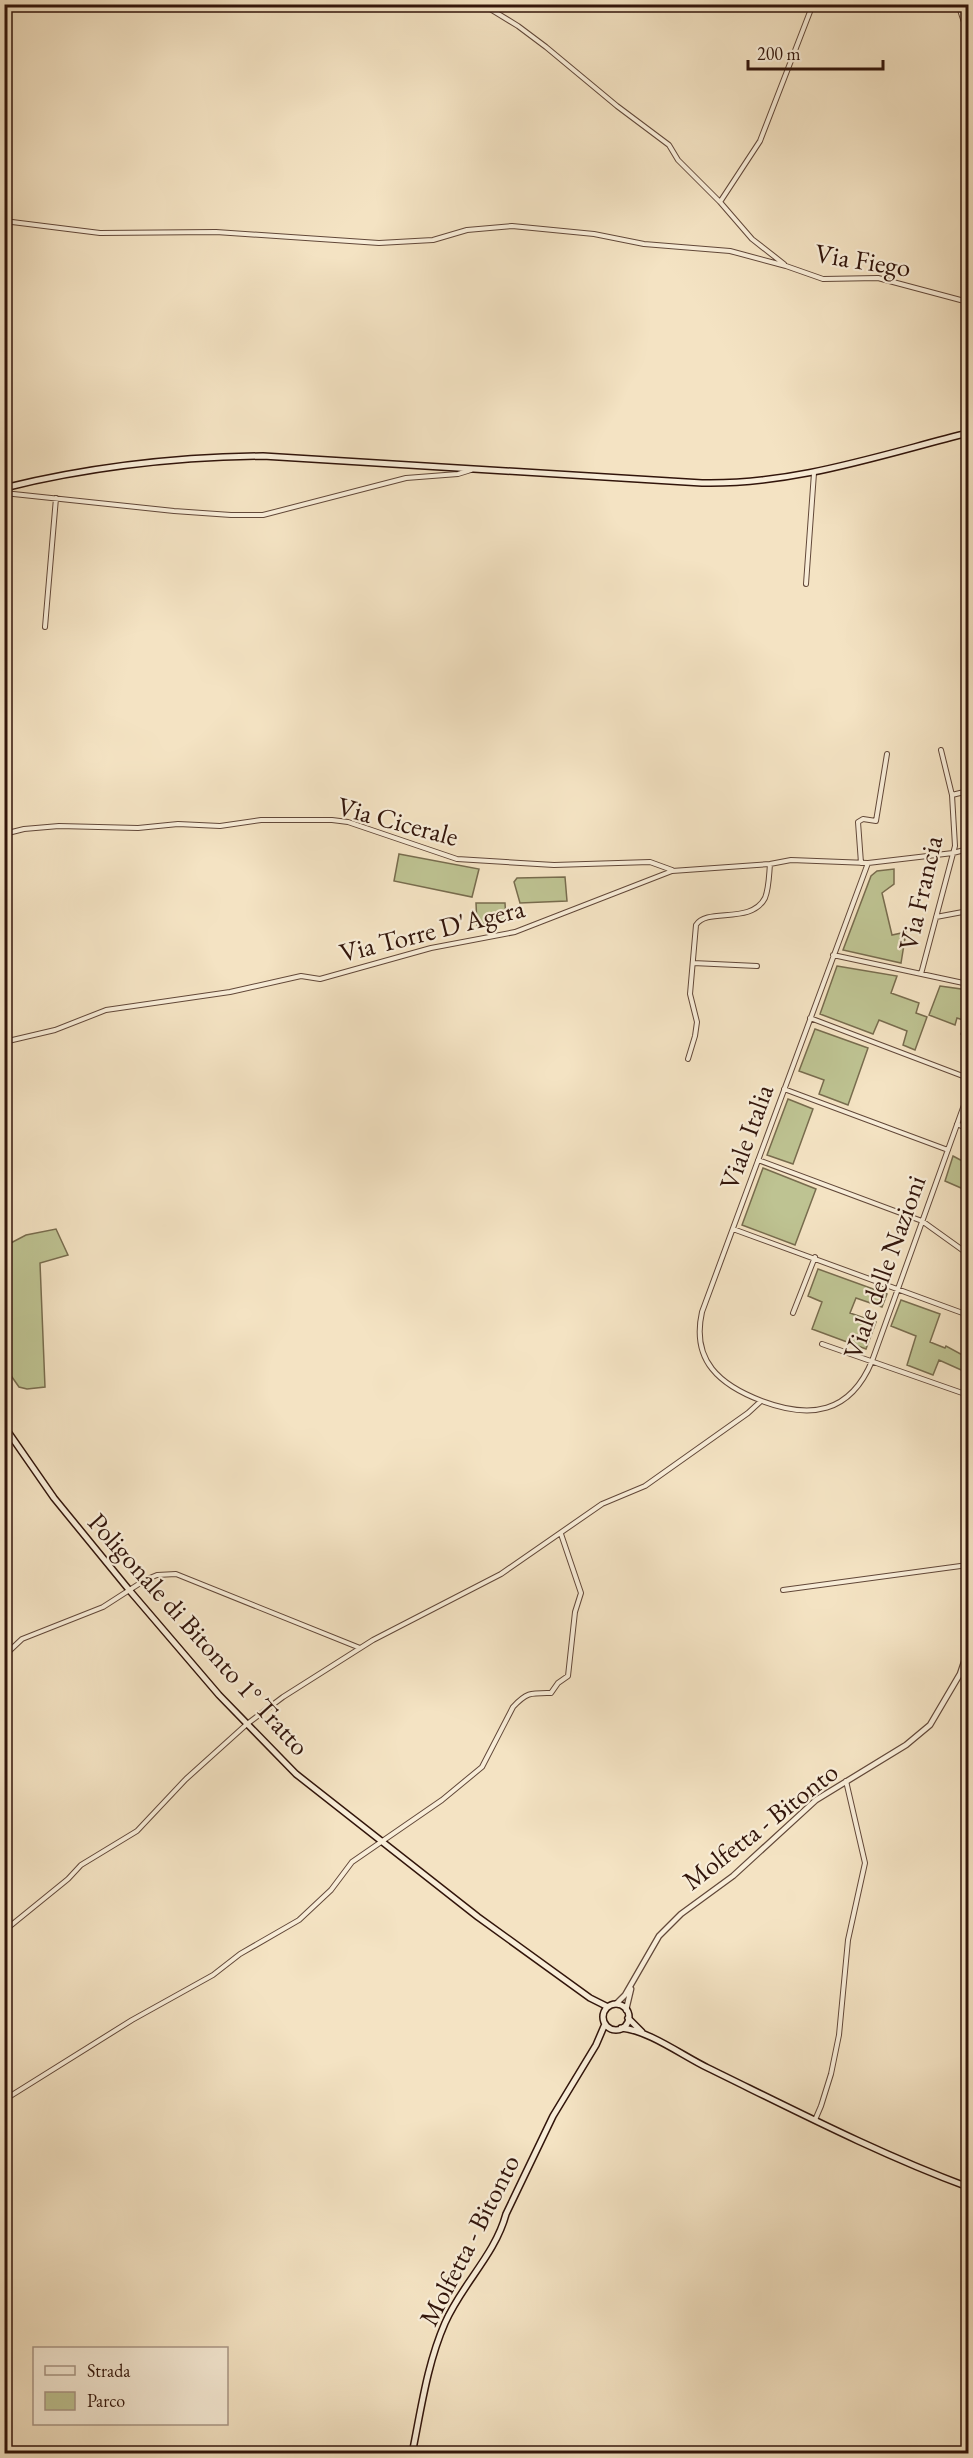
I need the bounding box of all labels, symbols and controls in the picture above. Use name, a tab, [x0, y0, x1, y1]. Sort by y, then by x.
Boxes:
scale bar	[748, 33, 883, 71]
text: 200 m	[757, 42, 801, 65]
street label: Via Fiego	[813, 235, 913, 285]
street label: Via Cicerale	[334, 788, 462, 854]
street label: Via Francia	[890, 832, 950, 954]
street label: Via Torre D'Agera	[336, 890, 528, 970]
street label: Viale Italia	[711, 1079, 781, 1195]
street label: Viale delle Nazioni	[835, 1170, 934, 1364]
street label: Poligonale di Bitonto 1° Tratto	[80, 1505, 318, 1763]
street label: Molfetta - Bitonto	[675, 1754, 845, 1898]
street label: Molfetta - Bitonto	[411, 2148, 527, 2332]
legend	[33, 2347, 228, 2425]
text: Strada	[87, 2359, 131, 2382]
text: Parco	[87, 2389, 125, 2412]

